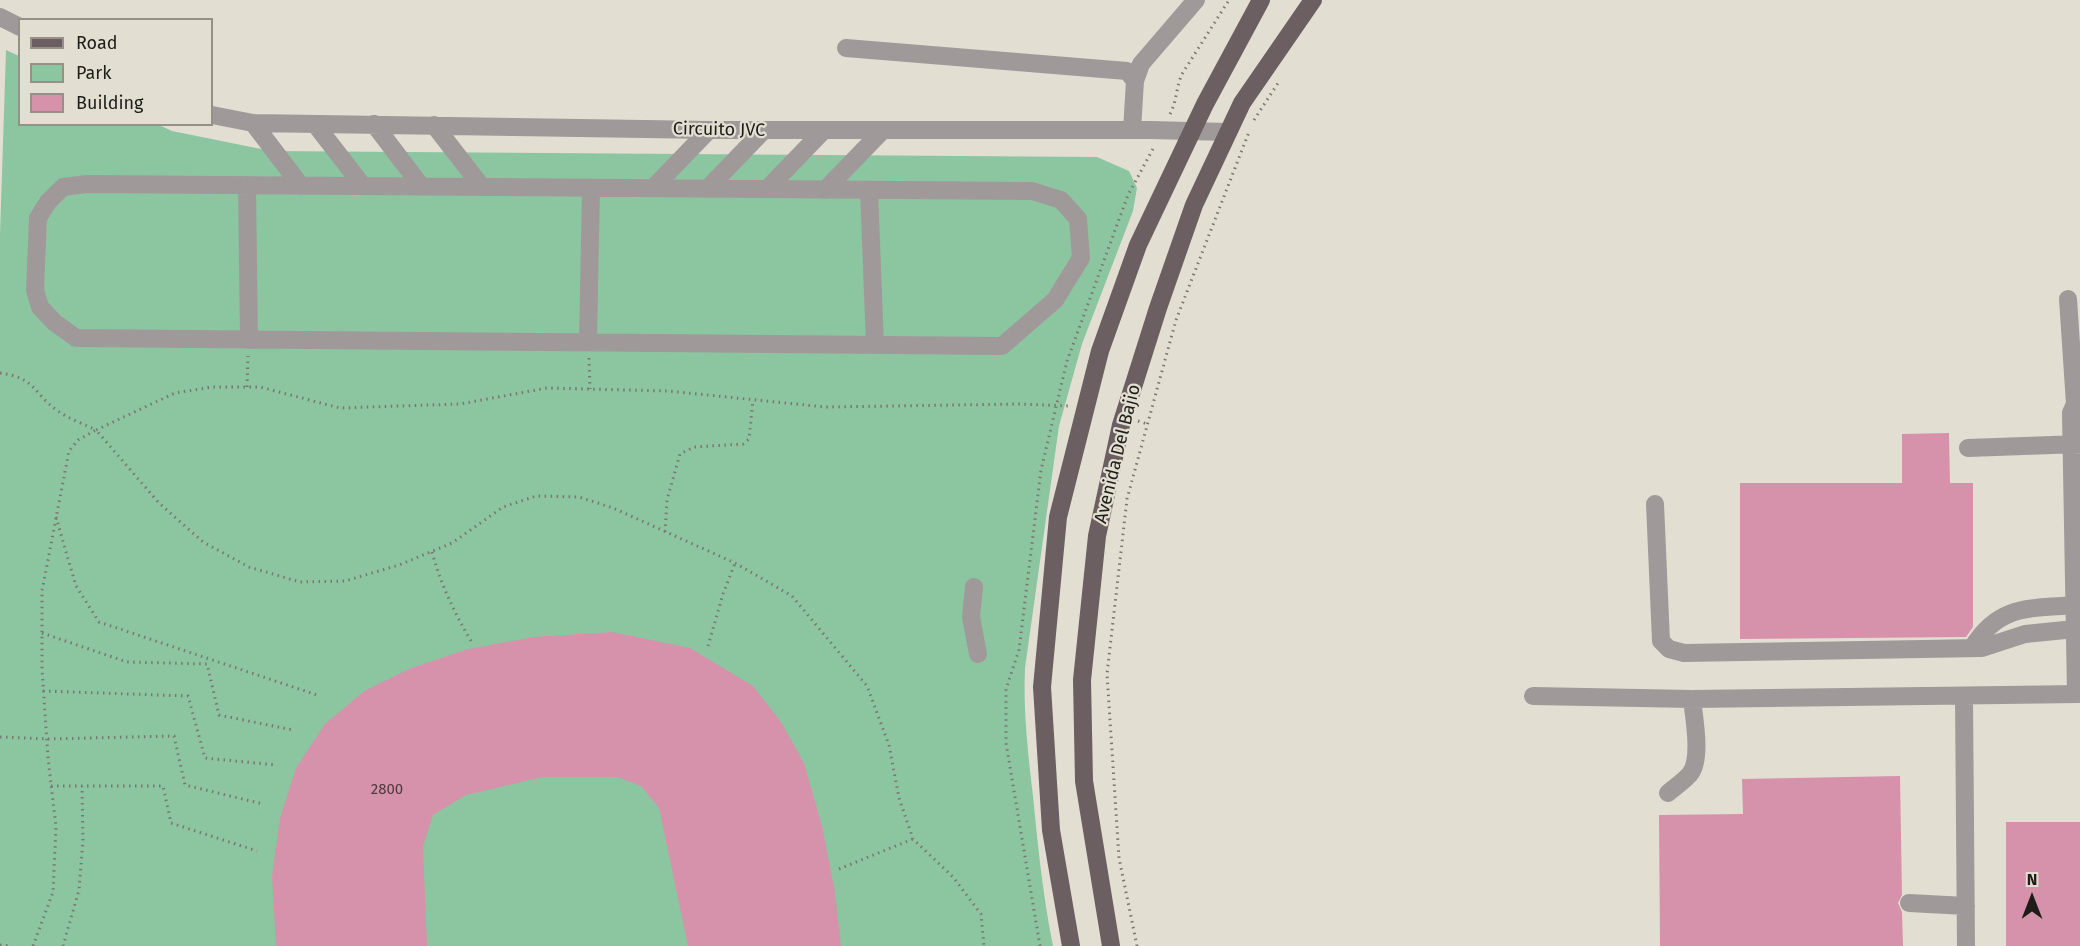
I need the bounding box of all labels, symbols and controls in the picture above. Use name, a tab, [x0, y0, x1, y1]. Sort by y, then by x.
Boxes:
legend	[18, 18, 213, 126]
text: Road	[76, 32, 118, 54]
text: Park	[76, 62, 111, 84]
text: Building	[76, 92, 143, 114]
street label: Circuito JVC	[673, 118, 765, 142]
street label: Avenida Del Bajio	[1090, 382, 1146, 526]
house number: 2800	[371, 781, 403, 799]
north arrow	[2002, 868, 2062, 928]
text: N	[2027, 870, 2037, 889]

